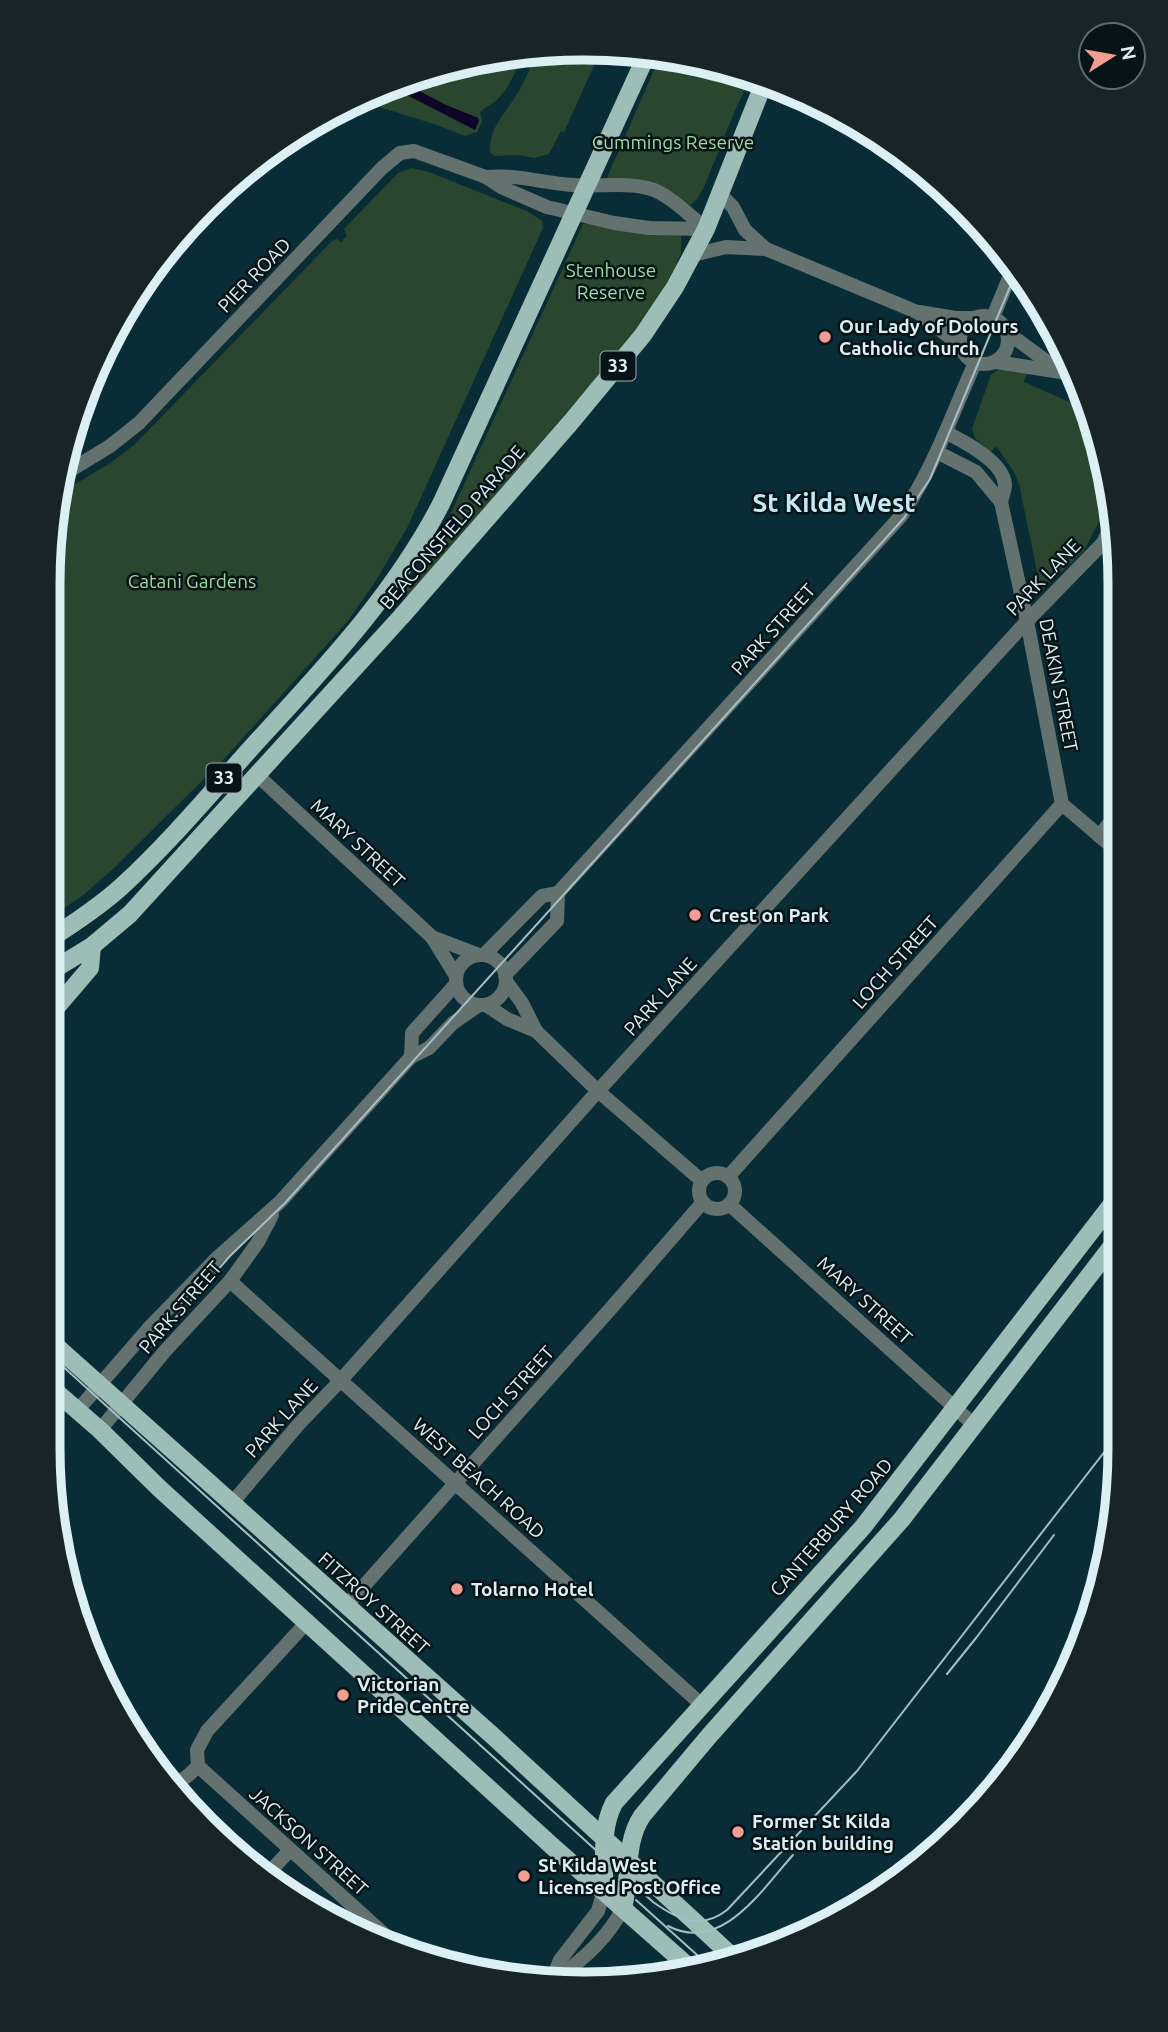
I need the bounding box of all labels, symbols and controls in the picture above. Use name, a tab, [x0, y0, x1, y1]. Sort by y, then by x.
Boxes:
north arrow	[1077, 21, 1147, 91]
text: N	[1117, 44, 1141, 62]
park label: Cummings Reserve	[592, 131, 754, 153]
street label: PIER ROAD	[213, 233, 295, 317]
park label: Stenhouse Reserve	[566, 259, 656, 303]
place label: Our Lady of Dolours Catholic Church	[839, 315, 1018, 359]
marker: Our Lady of Dolours Catholic Church	[817, 329, 833, 345]
road number: 33	[600, 352, 636, 380]
street label: BEACONSFIELD PARADE	[375, 441, 529, 613]
district label: St Kilda West	[753, 488, 915, 517]
street label: PARK LANE	[1001, 534, 1085, 620]
park label: Catani Gardens	[128, 570, 256, 592]
street label: PARK STREET	[726, 579, 820, 679]
street label: DEAKIN STREET	[1035, 617, 1083, 754]
road number: 33	[206, 764, 242, 792]
street label: MARY STREET	[307, 794, 410, 892]
place label: Crest on Park	[709, 904, 829, 926]
marker: Crest on Park	[687, 907, 703, 923]
street label: LOCH STREET	[848, 911, 943, 1013]
street label: PARK LANE	[619, 952, 701, 1040]
street label: MARY STREET	[813, 1252, 917, 1349]
street label: PARK STREET	[134, 1256, 226, 1358]
street label: LOCH STREET	[464, 1341, 559, 1443]
street label: PARK LANE	[240, 1374, 322, 1462]
street label: WEST BEACH ROAD	[409, 1413, 549, 1543]
street label: CANTERBURY ROAD	[765, 1454, 897, 1600]
street label: FITZROY STREET	[314, 1547, 434, 1659]
place label: Tolarno Hotel	[471, 1578, 594, 1600]
marker: Tolarno Hotel	[449, 1581, 465, 1597]
place label: Victorian Pride Centre	[357, 1673, 470, 1717]
marker: Victorian Pride Centre	[335, 1687, 351, 1703]
street label: JACKSON STREET	[245, 1782, 373, 1900]
place label: Former St Kilda Station building	[752, 1810, 894, 1854]
marker: Former St Kilda Station building	[730, 1824, 746, 1840]
place label: St Kilda West Licensed Post Office	[538, 1854, 721, 1898]
marker: St Kilda West Licensed Post Office	[516, 1868, 532, 1884]

